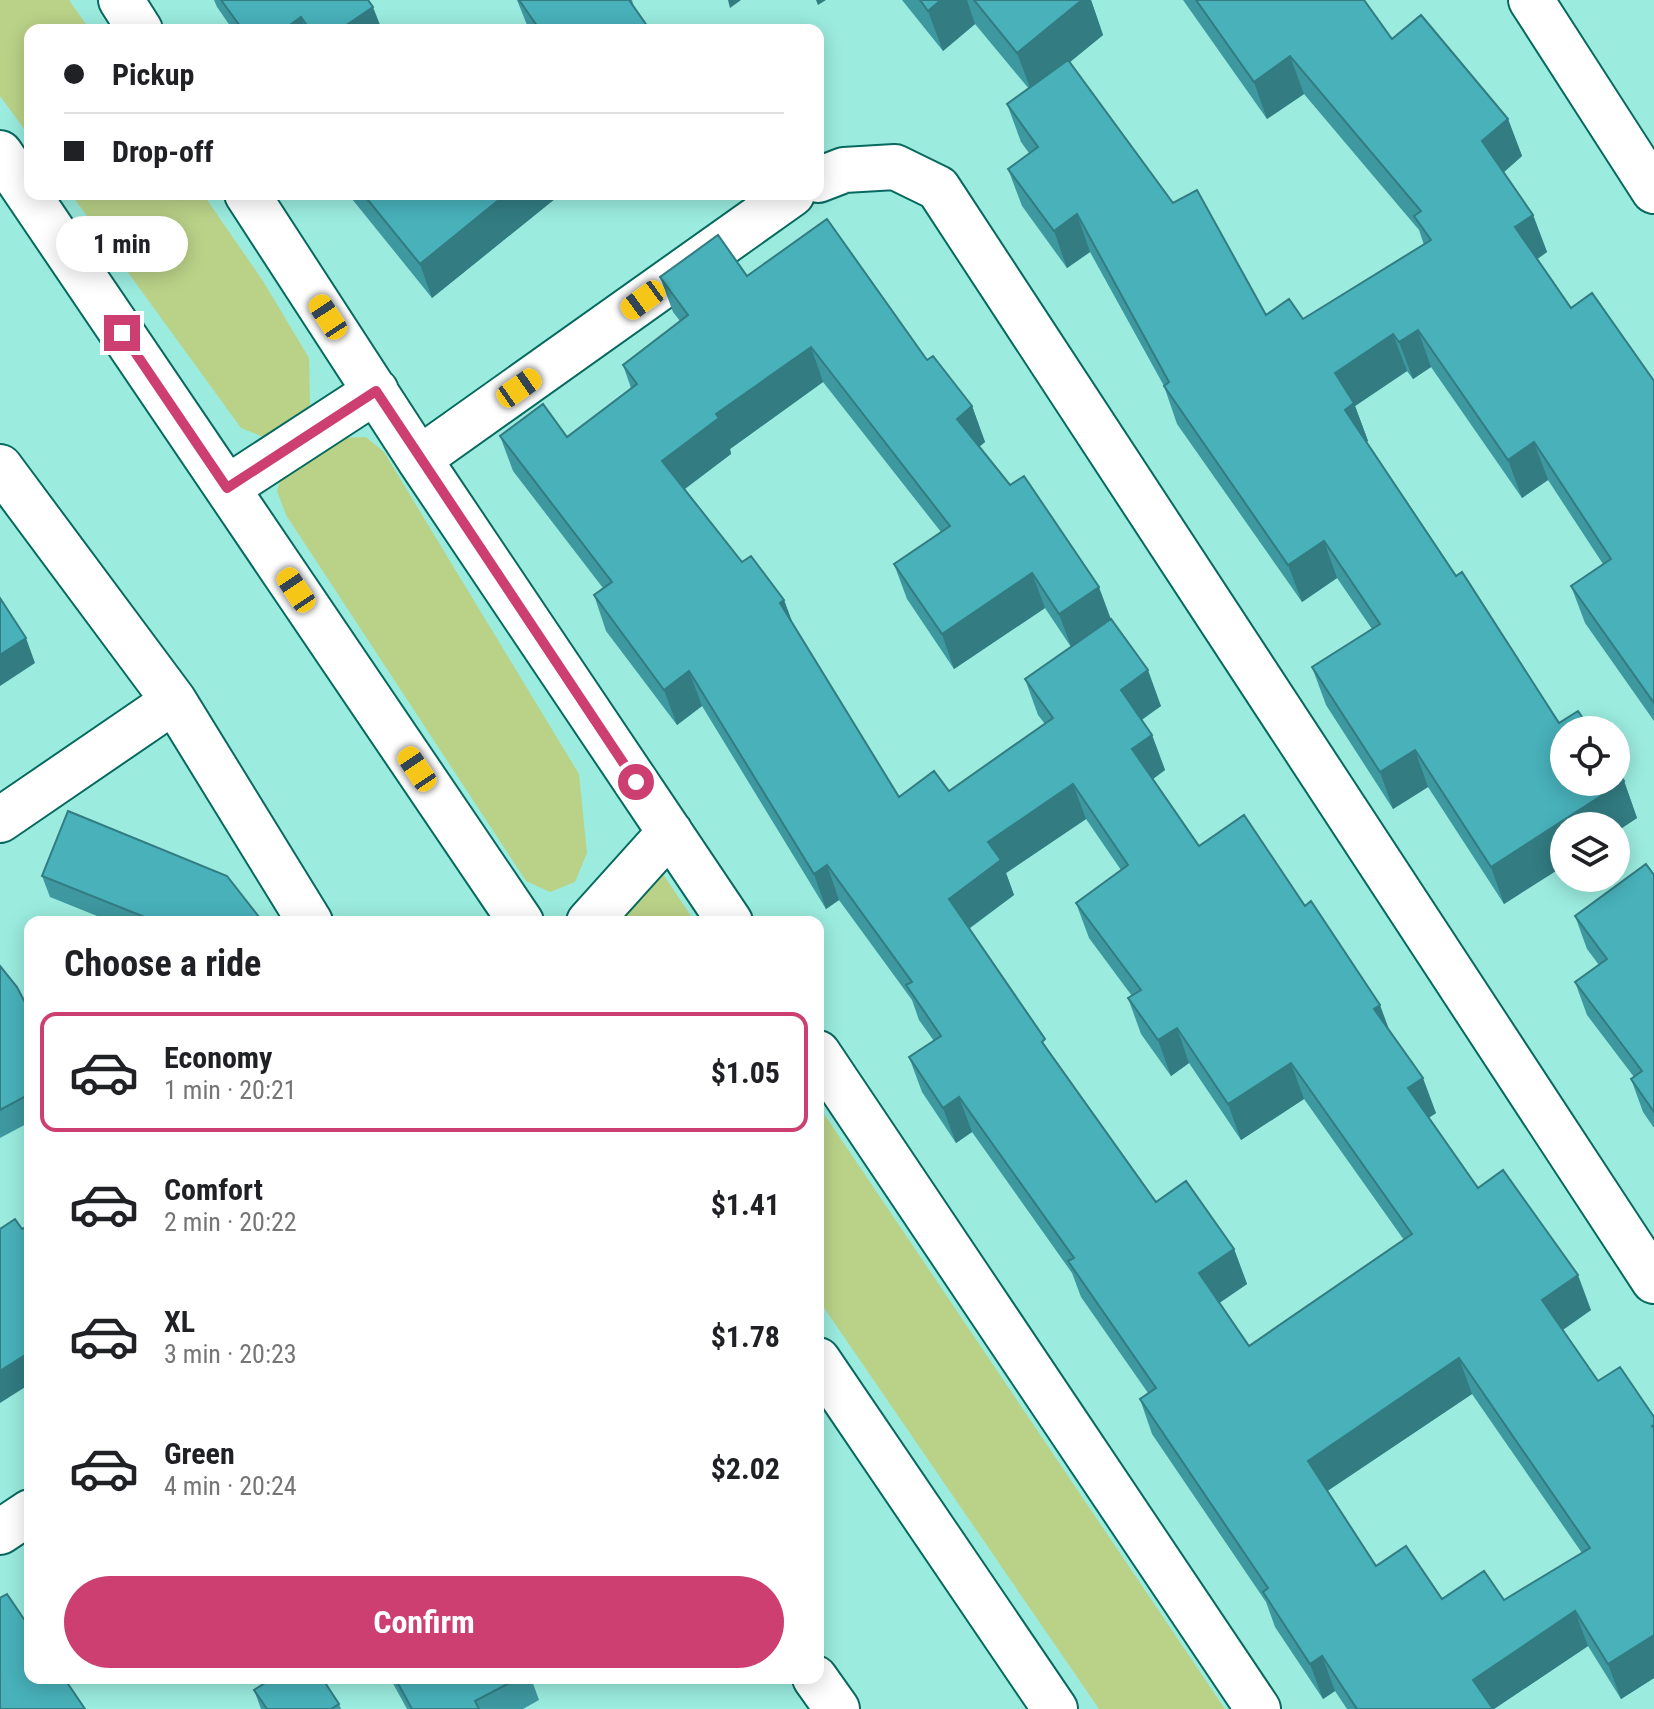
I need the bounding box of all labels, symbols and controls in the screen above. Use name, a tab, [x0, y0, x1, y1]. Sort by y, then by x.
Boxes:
text: Pickup	[112, 57, 194, 92]
text: Drop-off	[112, 134, 214, 169]
callout: 1 min	[56, 217, 188, 273]
text: 1 min	[93, 229, 151, 259]
car	[617, 276, 669, 324]
car	[305, 290, 351, 344]
route end	[104, 315, 140, 351]
car	[492, 364, 546, 412]
car	[273, 563, 319, 617]
map controls	[1550, 716, 1630, 892]
button: locate	[1550, 716, 1630, 796]
car	[394, 742, 440, 796]
route start	[618, 764, 654, 800]
button: layers	[1550, 812, 1630, 892]
text: Choose a ride	[64, 943, 261, 985]
icon: car	[68, 1036, 140, 1108]
text: Economy	[164, 1040, 272, 1075]
text: $1.05	[711, 1055, 780, 1090]
text: 1 min · 20:21	[164, 1075, 297, 1105]
icon: car	[68, 1168, 140, 1240]
text: Comfort	[164, 1172, 263, 1207]
text: $1.41	[711, 1187, 780, 1222]
text: 2 min · 20:22	[164, 1207, 297, 1237]
icon: car	[68, 1300, 140, 1372]
text: XL	[164, 1304, 195, 1339]
text: $1.78	[711, 1319, 780, 1354]
text: 3 min · 20:23	[164, 1339, 297, 1369]
icon: car	[68, 1432, 140, 1504]
text: Green	[164, 1436, 235, 1471]
text: $2.02	[711, 1451, 780, 1486]
text: 4 min · 20:24	[164, 1471, 297, 1501]
button: Confirm	[64, 1576, 784, 1668]

